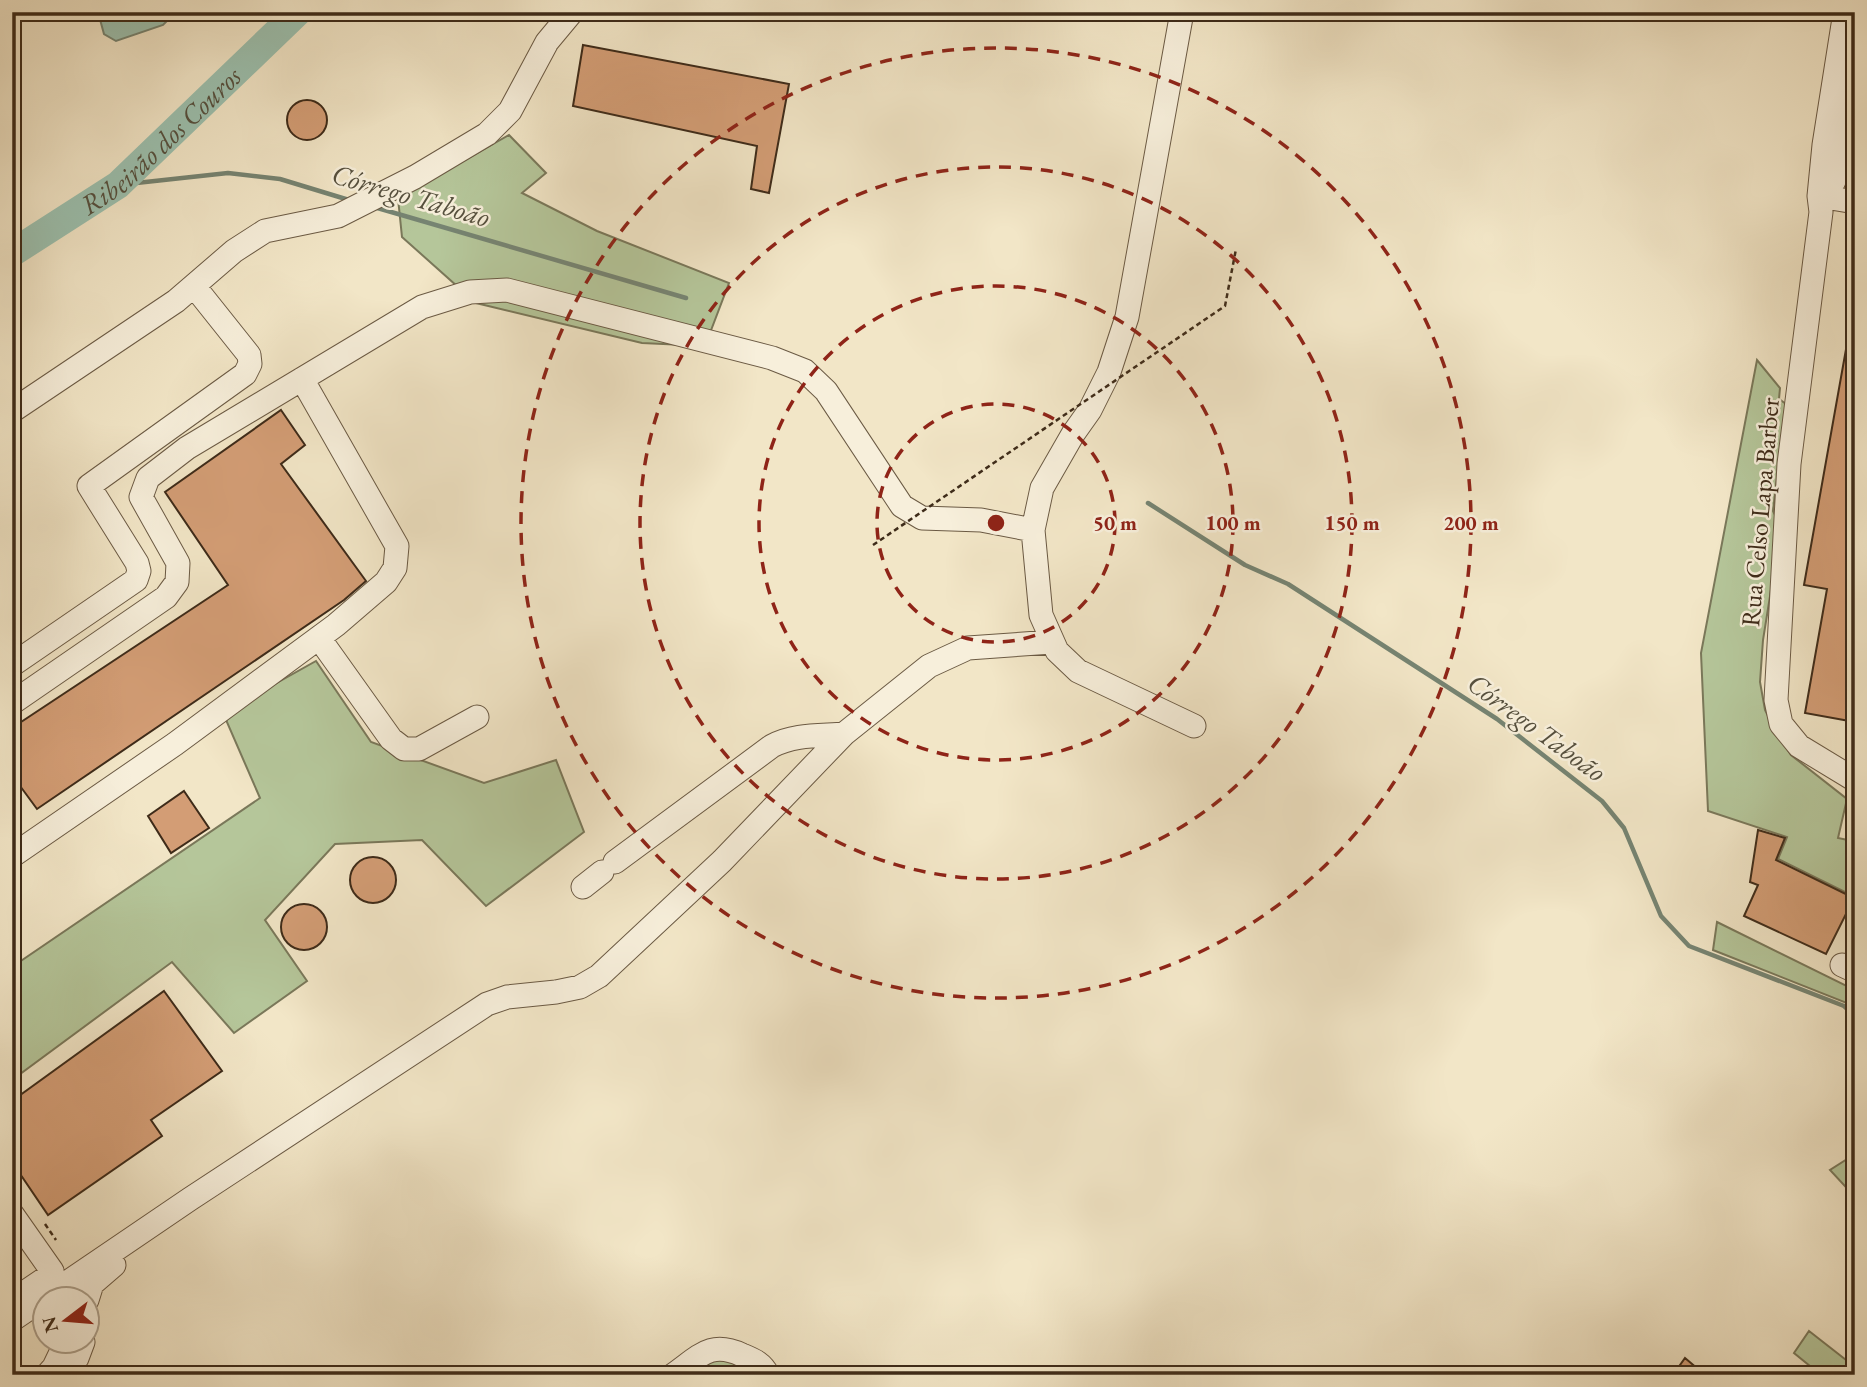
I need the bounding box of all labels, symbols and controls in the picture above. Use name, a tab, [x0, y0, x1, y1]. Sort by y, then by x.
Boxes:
water label: Ribeirão dos Couros	[73, 58, 249, 223]
water label: Córrego Taboão	[328, 155, 495, 235]
street label: Rua Celso Lapa Barber	[1733, 396, 1787, 628]
text: 50 m	[1093, 509, 1137, 536]
text: 100 m	[1205, 509, 1261, 536]
text: 150 m	[1324, 509, 1380, 536]
text: 200 m	[1443, 509, 1499, 536]
centre of rings	[984, 511, 1008, 535]
water label: Córrego Taboão	[1461, 665, 1614, 790]
north arrow	[32, 1286, 102, 1356]
text: N	[36, 1313, 64, 1335]

